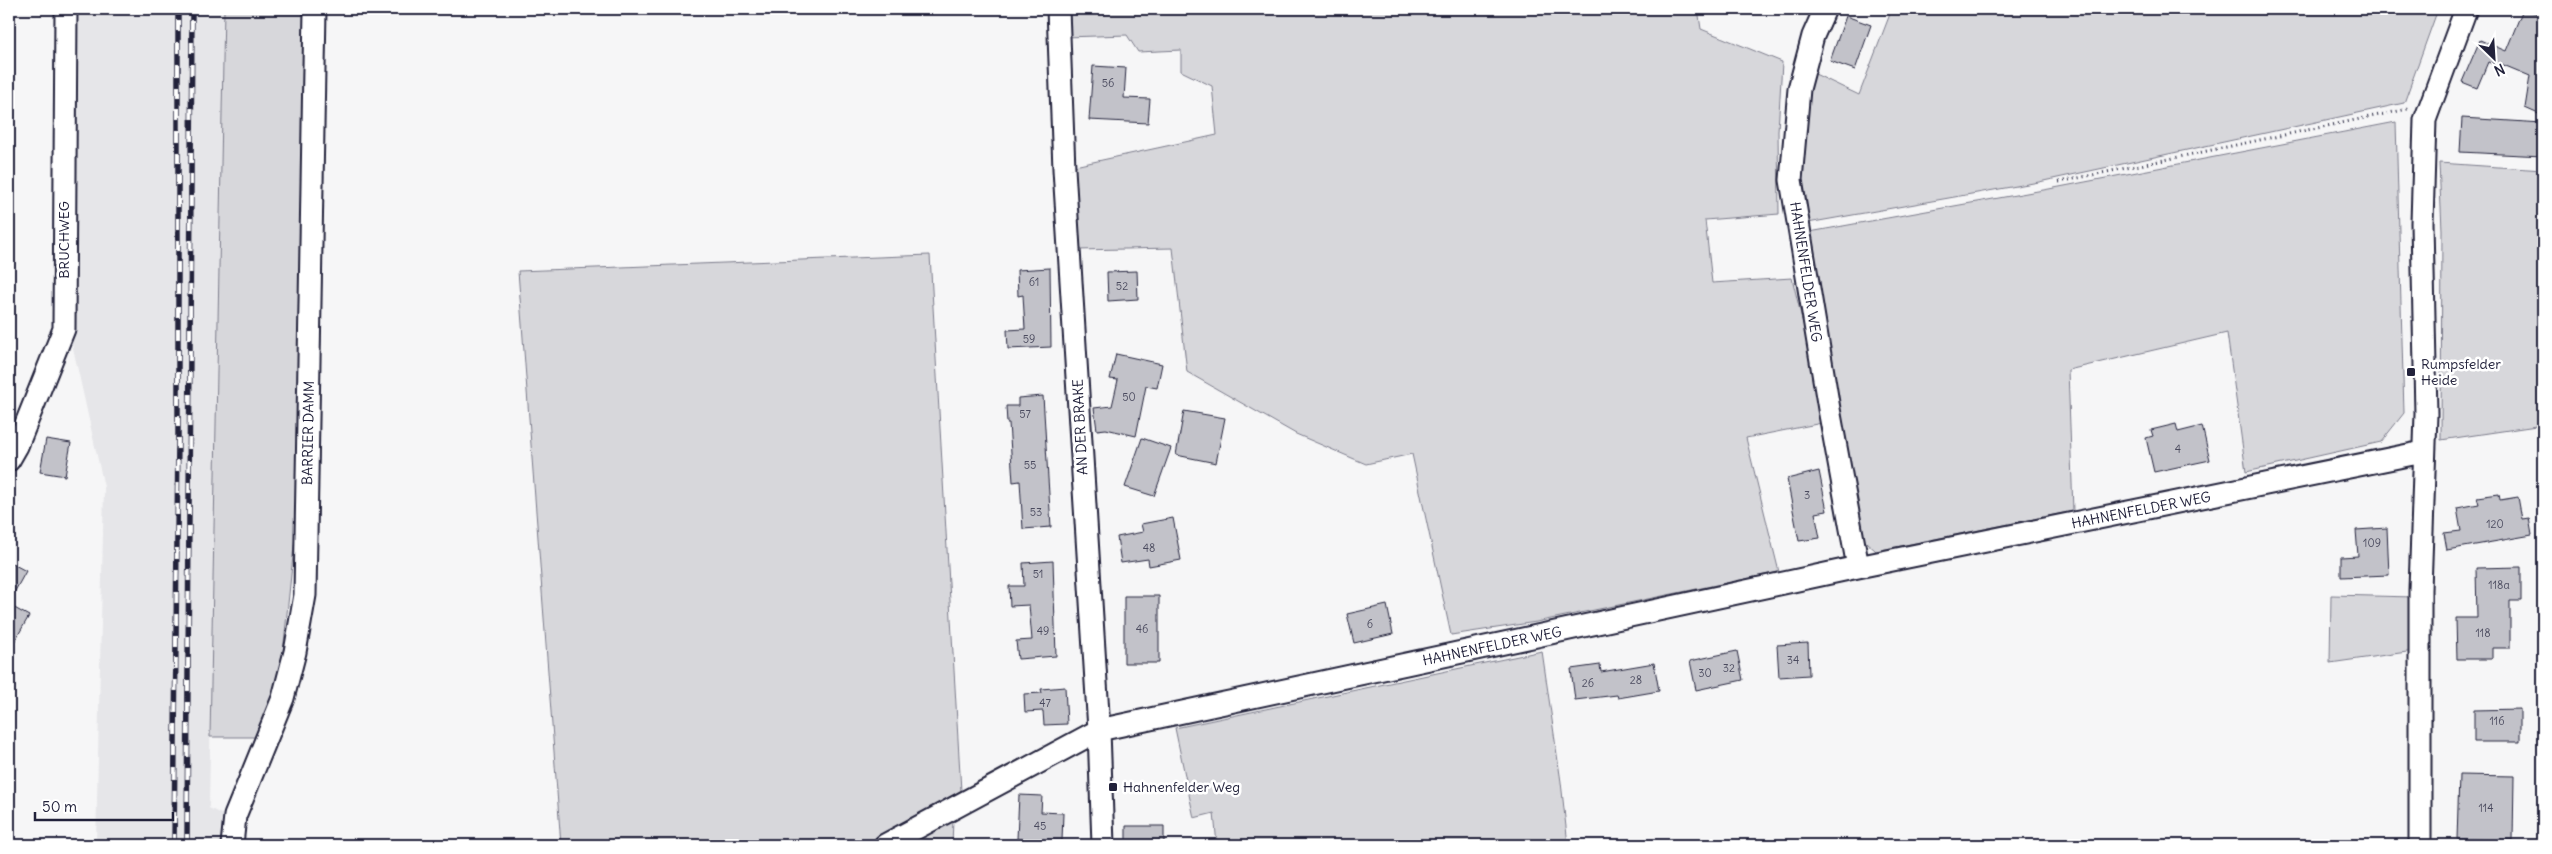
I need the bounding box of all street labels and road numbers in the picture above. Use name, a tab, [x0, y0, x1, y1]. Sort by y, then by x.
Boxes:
street label: BRUCHWEG	[55, 201, 73, 279]
street label: HAHNENFELDER WEG	[1786, 201, 1826, 343]
street label: AN DER BRAKE	[1068, 378, 1092, 476]
street label: BARRIER DAMM	[298, 381, 318, 485]
street label: HAHNENFELDER WEG	[2070, 488, 2212, 532]
street label: HAHNENFELDER WEG	[1421, 622, 1563, 670]

